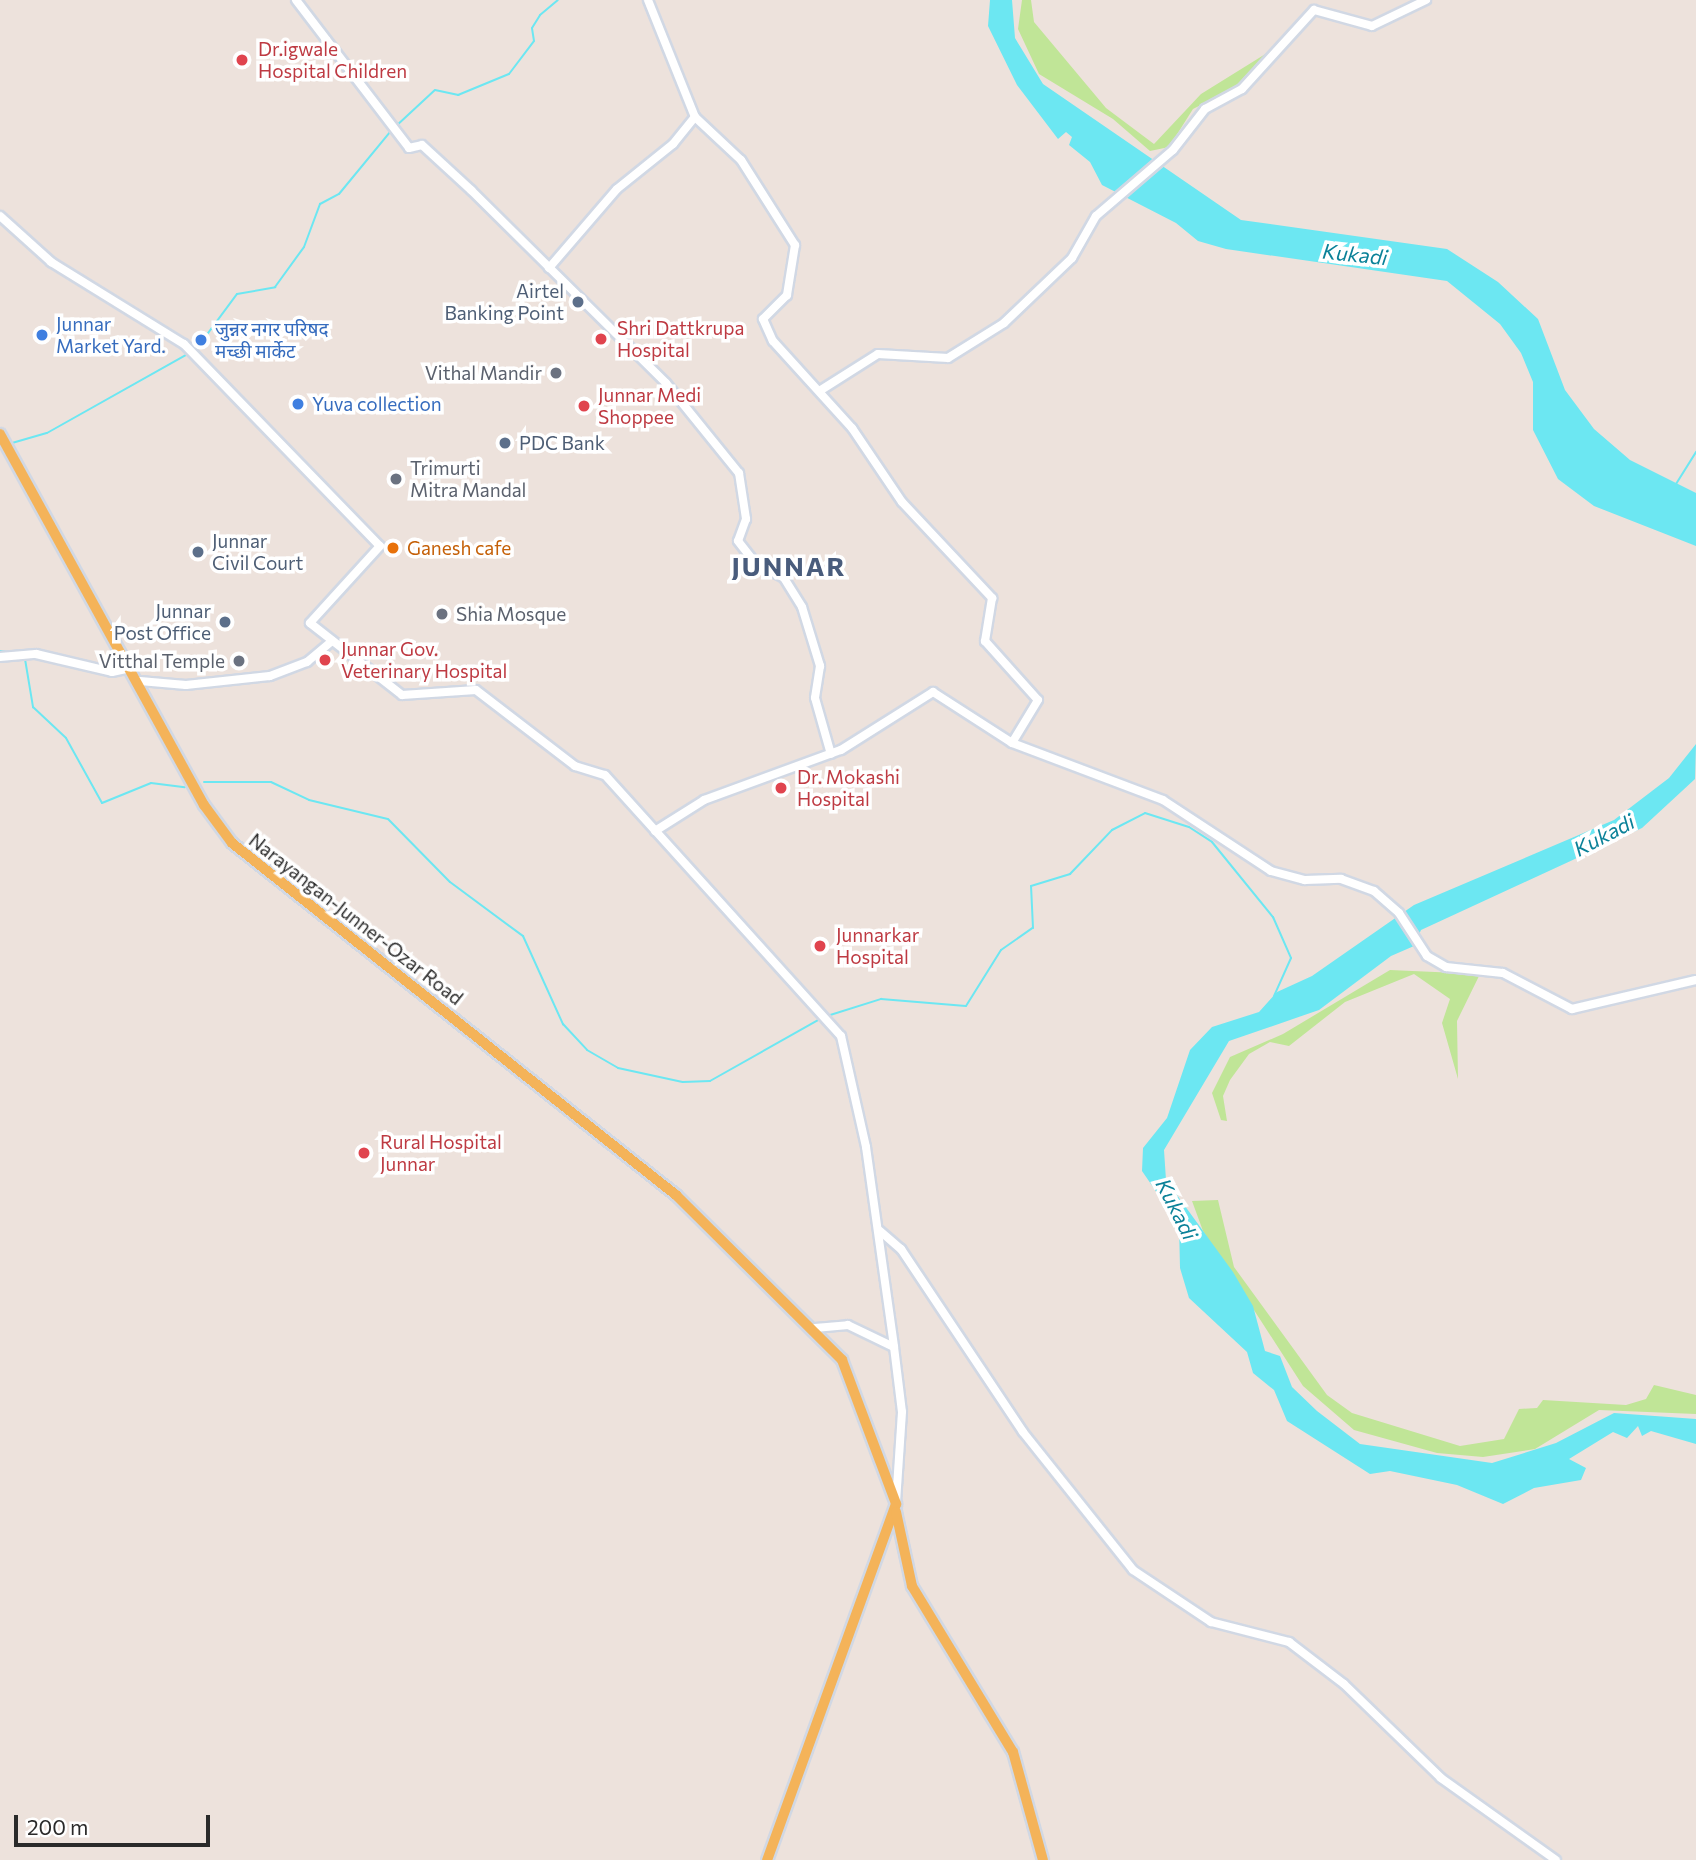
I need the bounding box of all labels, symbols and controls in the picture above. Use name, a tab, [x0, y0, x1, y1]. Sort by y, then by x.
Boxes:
place label: Dr.igwale Hospital Children	[258, 38, 407, 82]
marker: Dr.igwale Hospital Children	[232, 50, 252, 70]
water label: Kukadi	[1321, 238, 1389, 270]
place label: Airtel Banking Point	[444, 280, 564, 324]
marker: Airtel Banking Point	[570, 294, 586, 310]
place label: Junnar Market Yard.	[56, 313, 166, 357]
place label: Shri Dattkrupa Hospital	[617, 317, 744, 361]
place label: जुन्नर नगर परिषद मच्छी मार्केट	[215, 318, 329, 362]
marker: Junnar Market Yard.	[34, 327, 50, 343]
marker: Shri Dattkrupa Hospital	[591, 329, 611, 349]
marker: जुन्नर नगर परिषद मच्छी मार्केट	[193, 332, 209, 348]
place label: Vithal Mandir	[425, 362, 542, 384]
marker: Vithal Mandir	[548, 365, 564, 381]
place label: Junnar Medi Shoppee	[598, 384, 701, 428]
place label: Yuva collection	[312, 393, 442, 415]
marker: Yuva collection	[290, 396, 306, 412]
marker: Junnar Medi Shoppee	[576, 398, 592, 414]
place label: PDC Bank	[519, 432, 605, 454]
marker: PDC Bank	[497, 435, 513, 451]
place label: Trimurti Mitra Mandal	[410, 457, 526, 501]
marker: Trimurti Mitra Mandal	[388, 471, 404, 487]
place label: Junnar Civil Court	[212, 530, 303, 574]
place label: Ganesh cafe	[407, 537, 511, 559]
marker: Ganesh cafe	[385, 540, 401, 556]
marker: Junnar Civil Court	[190, 544, 206, 560]
district label: JUNNAR	[732, 550, 846, 582]
place label: Junnar Post Office	[114, 600, 211, 644]
place label: Shia Mosque	[456, 603, 566, 625]
marker: Shia Mosque	[434, 606, 450, 622]
marker: Junnar Post Office	[217, 614, 233, 630]
place label: Junnar Gov. Veterinary Hospital	[341, 638, 507, 682]
place label: Vitthal Temple	[99, 650, 225, 672]
marker: Junnar Gov. Veterinary Hospital	[315, 650, 335, 670]
marker: Vitthal Temple	[231, 653, 247, 669]
place label: Dr. Mokashi Hospital	[797, 766, 900, 810]
marker: Dr. Mokashi Hospital	[771, 778, 791, 798]
water label: Kukadi	[1569, 809, 1639, 861]
street label: Narayangan-Junner-Ozar Road	[245, 828, 467, 1010]
place label: Junnarkar Hospital	[836, 924, 919, 968]
marker: Junnarkar Hospital	[810, 936, 830, 956]
place label: Rural Hospital Junnar	[380, 1131, 502, 1175]
marker: Rural Hospital Junnar	[354, 1143, 374, 1163]
water label: Kukadi	[1151, 1174, 1203, 1244]
scale bar	[18, 1800, 214, 1844]
text: 200 m	[27, 1814, 88, 1839]

